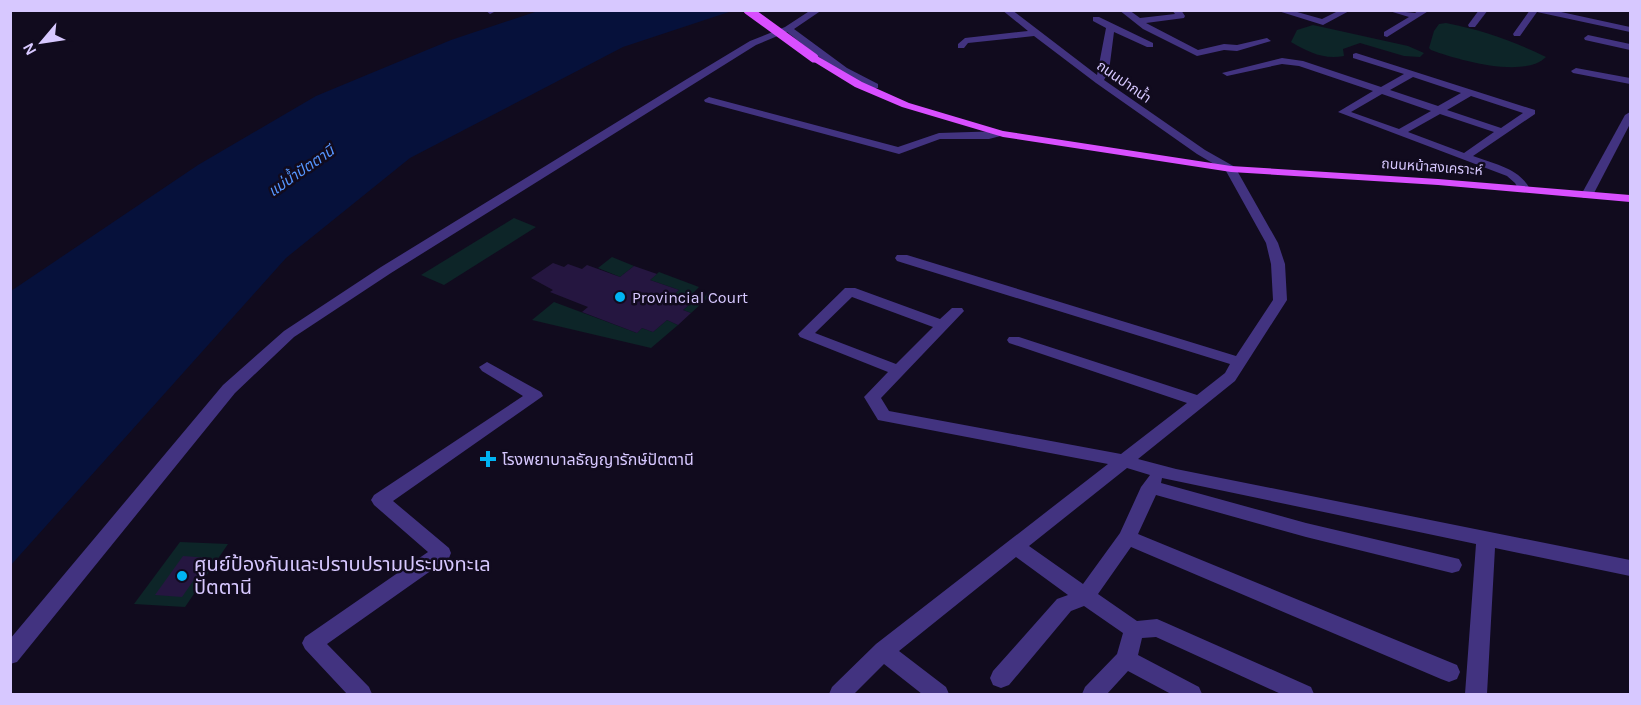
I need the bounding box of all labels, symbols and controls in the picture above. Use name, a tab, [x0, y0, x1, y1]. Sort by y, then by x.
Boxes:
north arrow	[12, 12, 72, 72]
text: N	[18, 39, 40, 59]
street label: ถนนปากน้ำ	[1094, 55, 1156, 107]
water label: แม่น้ำปัตตานี	[263, 139, 339, 200]
street label: ถนนหน้าสงเคราะห์	[1381, 155, 1484, 179]
place label: Provincial Court	[632, 288, 748, 307]
marker: Provincial Court	[613, 290, 627, 304]
marker: โรงพยาบาลธัญญารักษ์ปัตตานี	[479, 450, 497, 468]
place label: โรงพยาบาลธัญญารักษ์ปัตตานี	[502, 450, 694, 469]
place label: ศูนย์ป้องกันและปราบปรามประมงทะเล ปัตตานี	[194, 553, 491, 599]
marker: ศูนย์ป้องกันและปราบปรามประมงทะเล ปัตตานี	[175, 569, 189, 583]

